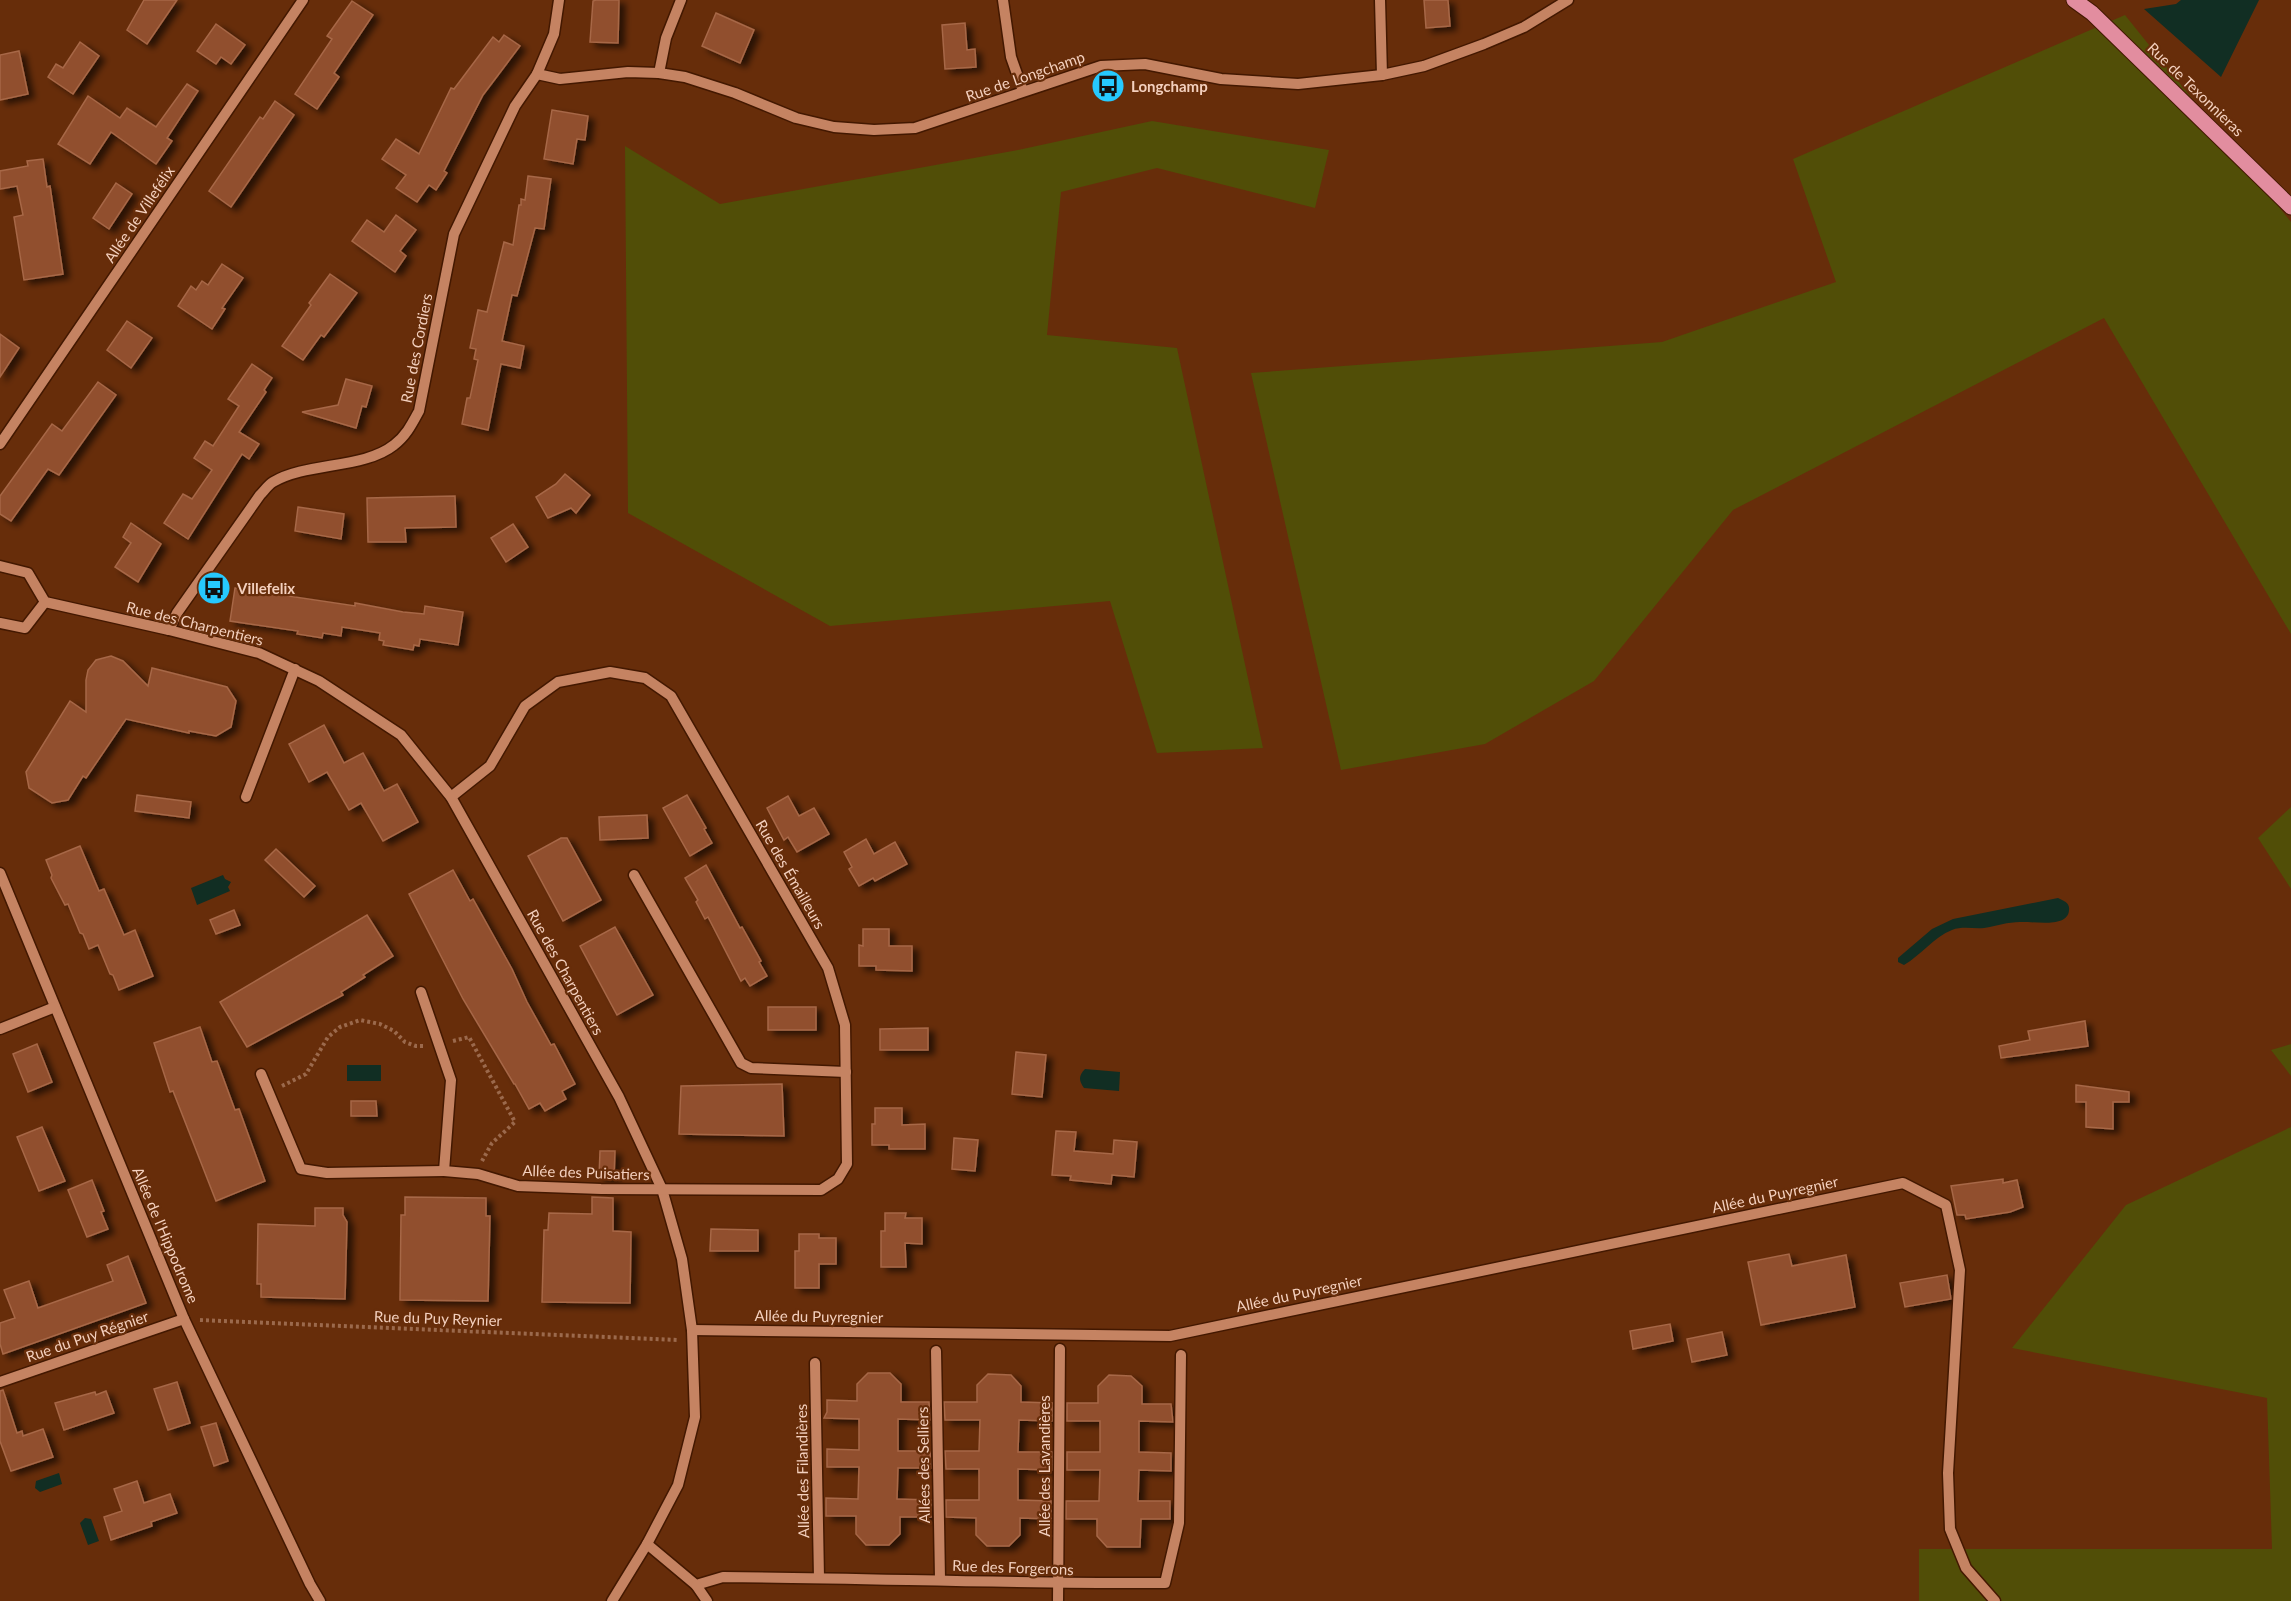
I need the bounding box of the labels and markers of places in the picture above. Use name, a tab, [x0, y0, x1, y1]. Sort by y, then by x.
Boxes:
bus stop icon: Longchamp	[1090, 68, 1126, 104]
place label: Longchamp	[1131, 77, 1208, 95]
bus stop icon: Villefelix	[196, 570, 232, 606]
place label: Villefelix	[236, 579, 295, 597]

